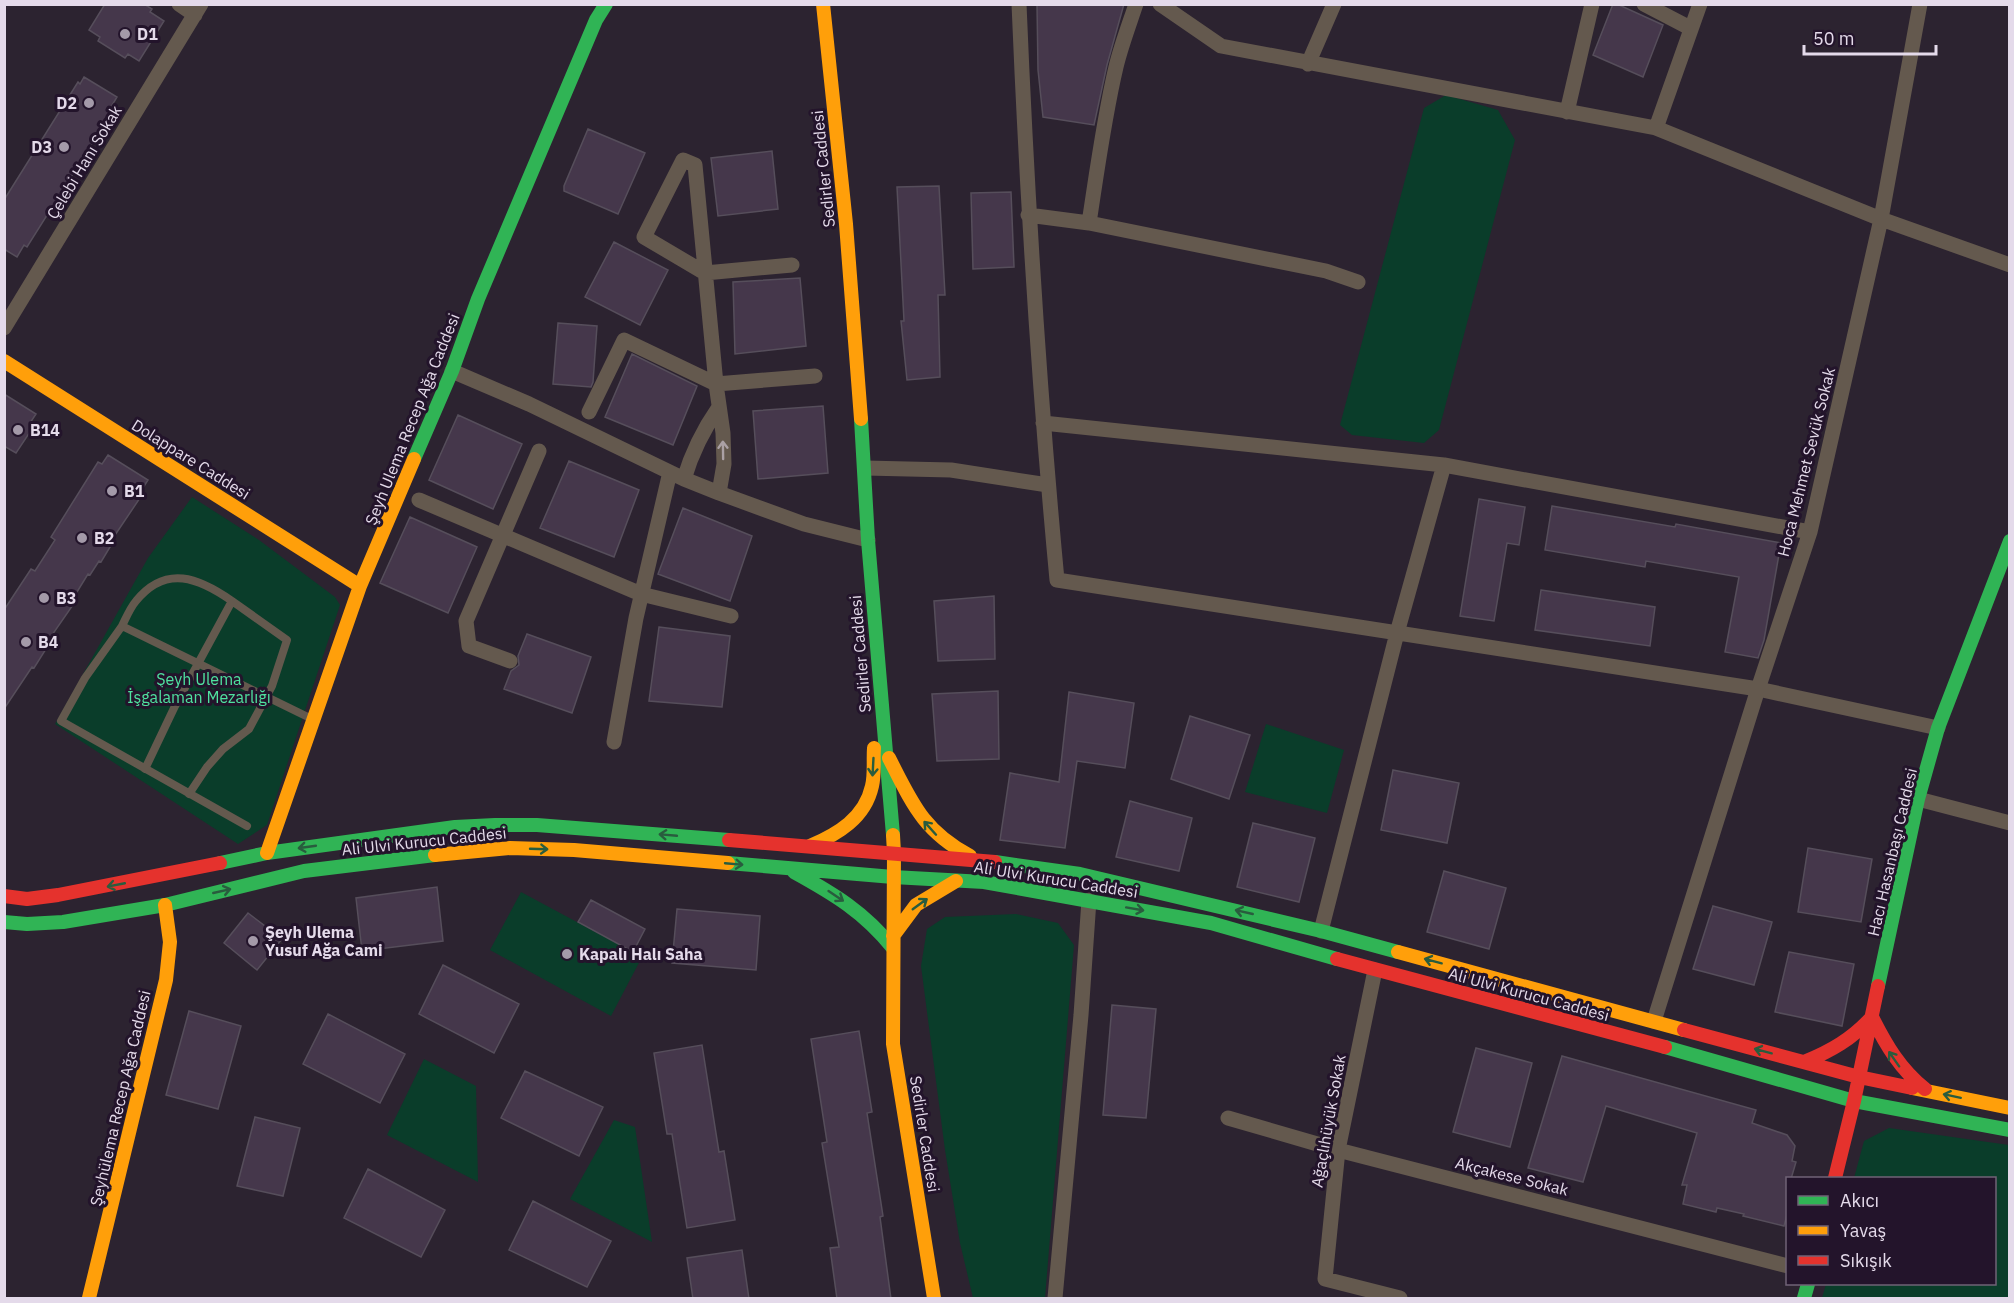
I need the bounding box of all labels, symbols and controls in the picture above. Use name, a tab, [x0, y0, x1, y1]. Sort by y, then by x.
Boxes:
scale bar	[1804, 18, 1936, 56]
place label: D1	[137, 24, 158, 44]
marker: D1	[118, 27, 132, 41]
text: 50 m	[1813, 27, 1855, 50]
place label: D2	[56, 93, 77, 113]
marker: D2	[82, 96, 96, 110]
street label: Çelebi Hanı Sokak	[42, 101, 126, 223]
street label: Sedirler Caddesi	[807, 109, 839, 229]
place label: D3	[31, 137, 52, 157]
marker: D3	[57, 140, 71, 154]
street label: Şeyh Ulema Recep Ağa Caddesi	[360, 310, 464, 528]
street label: Hoca Mehmet Sevük Sokak	[1773, 365, 1839, 559]
street label: Dolappare Caddesi	[128, 415, 254, 503]
place label: B14	[30, 420, 60, 440]
marker: B14	[11, 423, 25, 437]
one-way arrow	[717, 440, 729, 460]
place label: B1	[124, 481, 145, 501]
marker: B1	[105, 484, 119, 498]
place label: B2	[94, 528, 114, 548]
marker: B2	[75, 531, 89, 545]
place label: B3	[56, 588, 76, 608]
marker: B3	[37, 591, 51, 605]
street label: Sedirler Caddesi	[845, 595, 875, 713]
place label: B4	[38, 632, 59, 652]
marker: B4	[19, 635, 33, 649]
park label: Şeyh Ulema İşgalaman Mezarlığı	[127, 669, 271, 707]
one-way arrow	[867, 757, 878, 777]
street label: Hacı Hasanbaşı Caddesi	[1863, 766, 1921, 938]
one-way arrow	[923, 821, 937, 836]
street label: Ali Ulvi Kurucu Caddesi	[341, 822, 507, 860]
one-way arrow	[659, 829, 679, 840]
one-way arrow	[298, 842, 317, 853]
one-way arrow	[529, 844, 549, 855]
street label: Ali Ulvi Kurucu Caddesi	[973, 856, 1139, 902]
one-way arrow	[723, 859, 743, 870]
one-way arrow	[106, 880, 126, 891]
one-way arrow	[212, 885, 231, 897]
one-way arrow	[828, 890, 844, 902]
one-way arrow	[912, 898, 928, 910]
one-way arrow	[1125, 904, 1145, 915]
one-way arrow	[1235, 906, 1254, 918]
place label: Şeyh Ulema Yusuf Ağa Cami	[265, 922, 383, 960]
marker: Şeyh Ulema Yusuf Ağa Cami	[246, 934, 260, 948]
place label: Kapalı Halı Saha	[579, 944, 703, 964]
marker: Kapalı Halı Saha	[560, 947, 574, 961]
one-way arrow	[1423, 955, 1442, 966]
street label: Ali Ulvi Kurucu Caddesi	[1446, 963, 1612, 1025]
street label: Şeyhülema Recep Ağa Caddesi	[85, 988, 155, 1208]
one-way arrow	[1753, 1045, 1772, 1056]
one-way arrow	[1888, 1051, 1900, 1067]
street label: Ağaçlıhüyük Sokak	[1306, 1052, 1350, 1189]
street label: Sedirler Caddesi	[906, 1074, 944, 1194]
one-way arrow	[1943, 1090, 1962, 1101]
street label: Akçakese Sokak	[1453, 1152, 1571, 1200]
legend	[1786, 1177, 1996, 1285]
text: Akıcı	[1840, 1189, 1879, 1212]
text: Yavaş	[1840, 1219, 1886, 1242]
text: Sıkışık	[1840, 1249, 1892, 1272]

